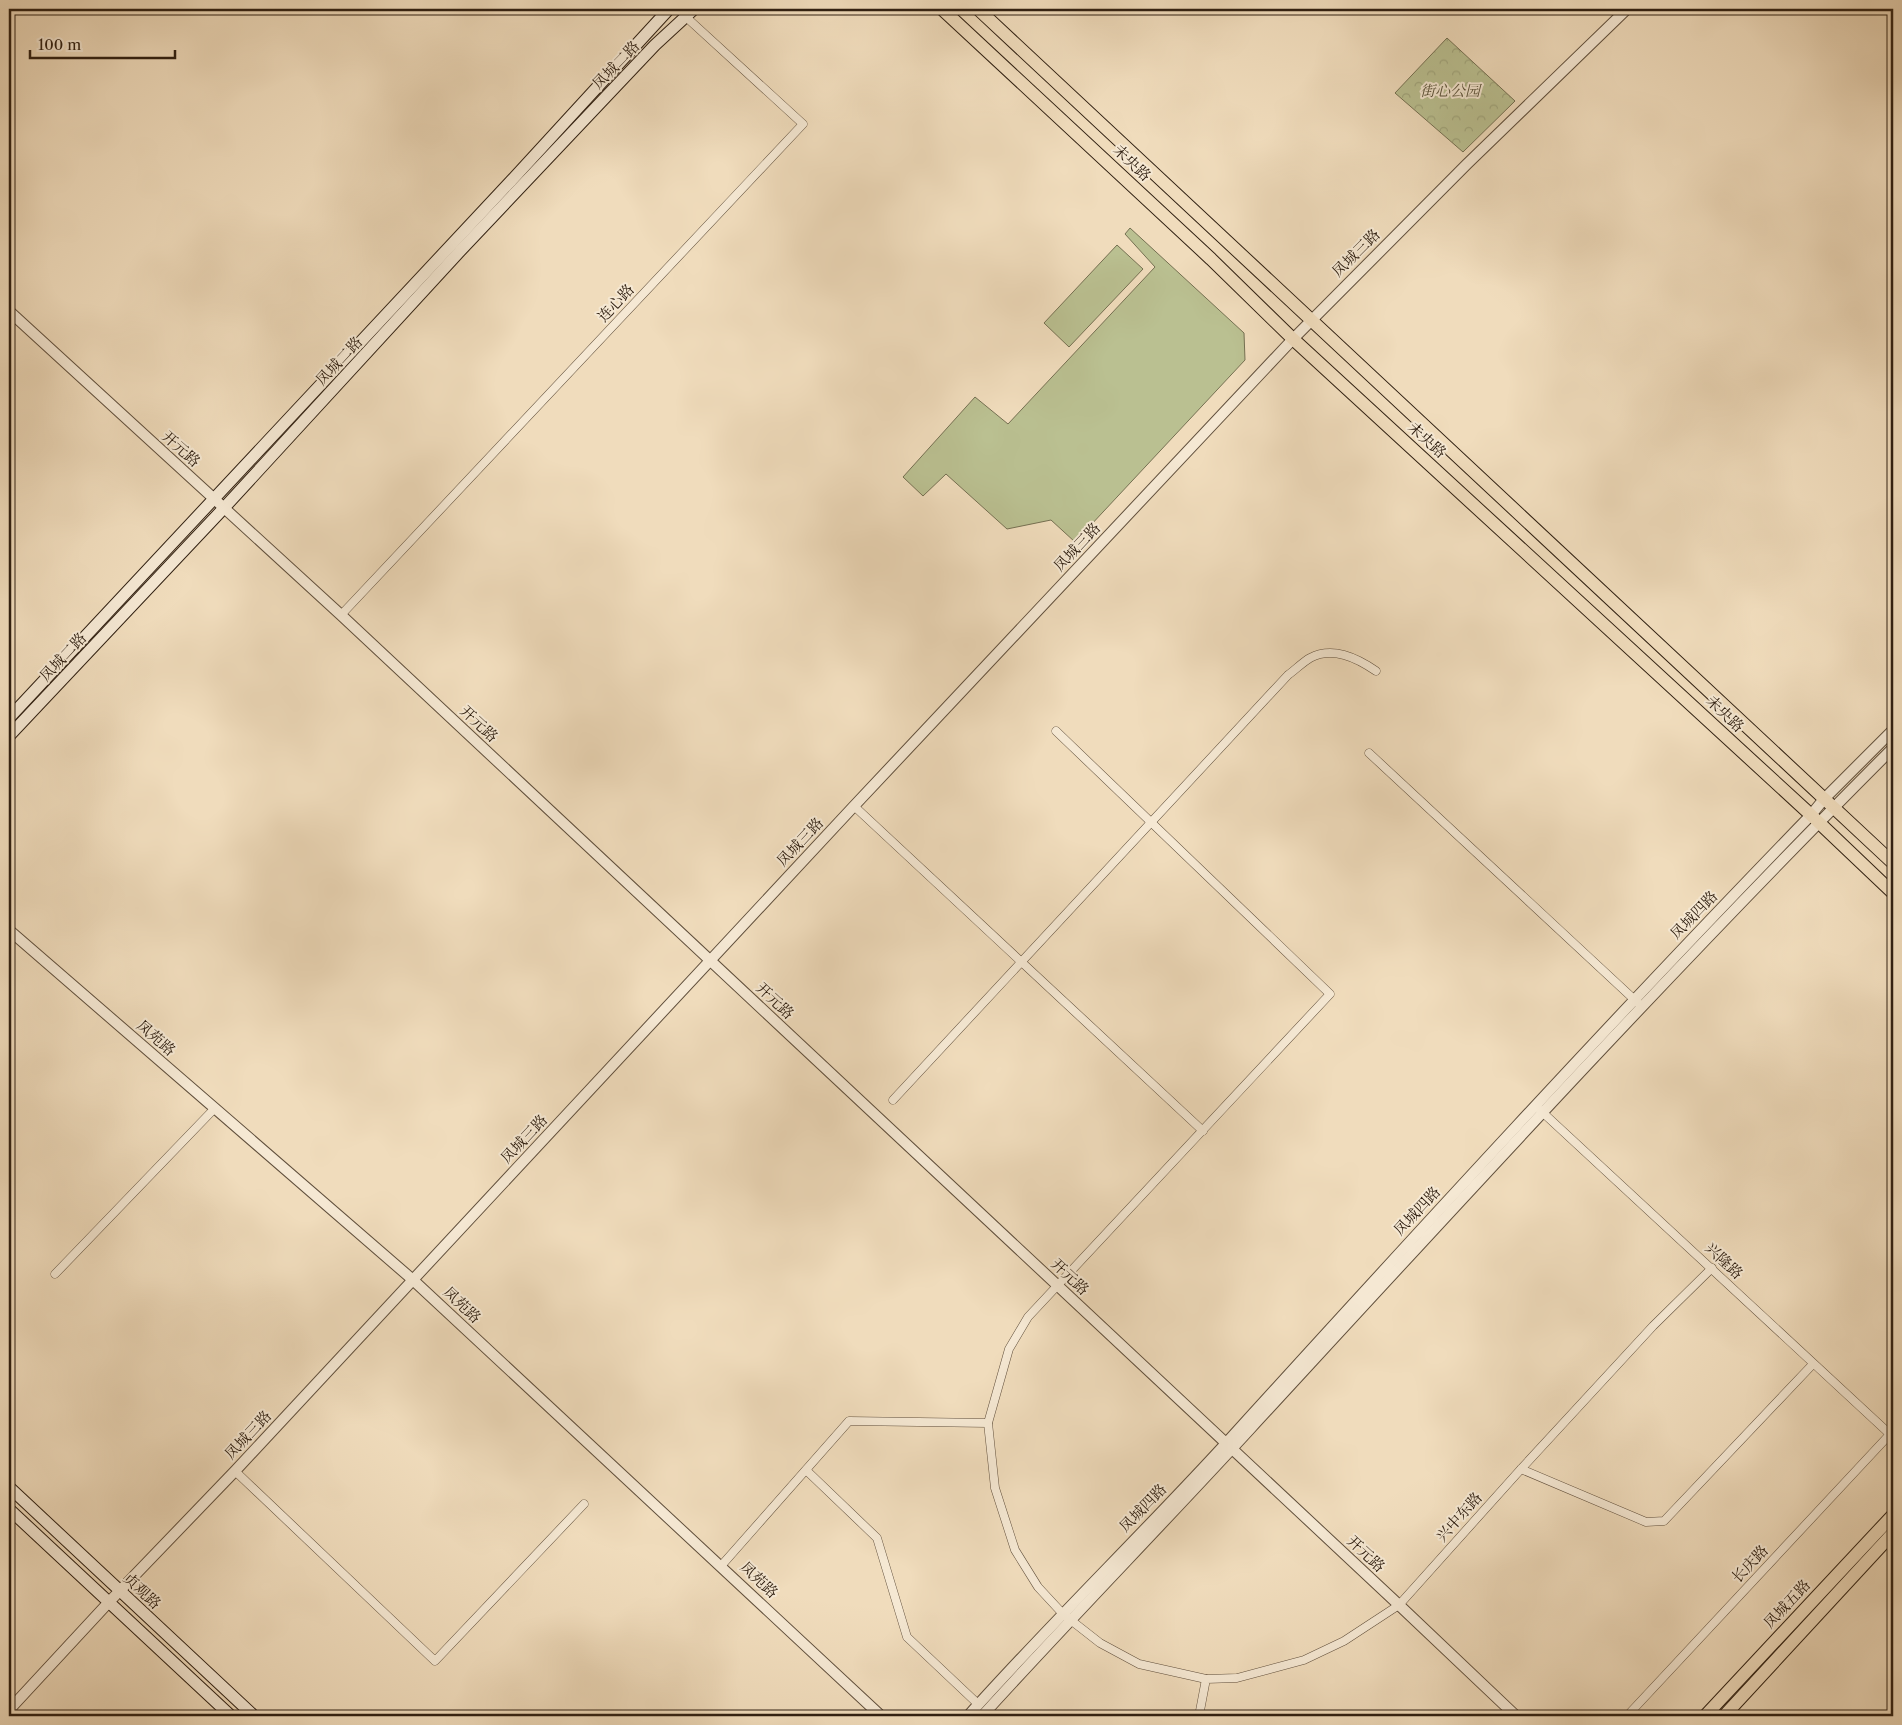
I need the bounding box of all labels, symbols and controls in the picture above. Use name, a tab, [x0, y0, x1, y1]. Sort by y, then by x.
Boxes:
scale bar	[30, 28, 175, 60]
text: 100 m	[38, 35, 81, 54]
street label: 凤城二路	[588, 36, 643, 93]
park label: 街心公园	[1420, 81, 1482, 100]
street label: 未央路	[1109, 140, 1155, 185]
street label: 凤城三路	[1328, 225, 1384, 281]
street label: 连心路	[593, 280, 638, 326]
street label: 凤城二路	[311, 332, 366, 389]
street label: 未央路	[1404, 418, 1450, 462]
street label: 开元路	[158, 427, 204, 471]
street label: 凤城三路	[1049, 518, 1104, 575]
street label: 凤城二路	[35, 628, 90, 685]
street label: 未央路	[1702, 691, 1748, 736]
street label: 开元路	[456, 701, 502, 746]
street label: 凤城三路	[772, 813, 827, 870]
street label: 凤城四路	[1666, 886, 1721, 943]
street label: 开元路	[752, 978, 798, 1023]
street label: 凤苑路	[133, 1016, 180, 1060]
street label: 凤城三路	[496, 1110, 551, 1167]
street label: 凤城四路	[1389, 1182, 1444, 1239]
street label: 兴隆路	[1701, 1238, 1747, 1283]
street label: 开元路	[1047, 1254, 1093, 1299]
street label: 凤苑路	[439, 1282, 485, 1327]
street label: 凤城三路	[220, 1406, 275, 1463]
street label: 凤城四路	[1115, 1479, 1170, 1536]
street label: 兴中东路	[1431, 1488, 1486, 1545]
street label: 开元路	[1343, 1531, 1389, 1576]
street label: 长庆路	[1727, 1541, 1772, 1587]
street label: 凤苑路	[736, 1557, 782, 1602]
street label: 贞观路	[119, 1568, 165, 1613]
street label: 凤城五路	[1759, 1575, 1814, 1632]

